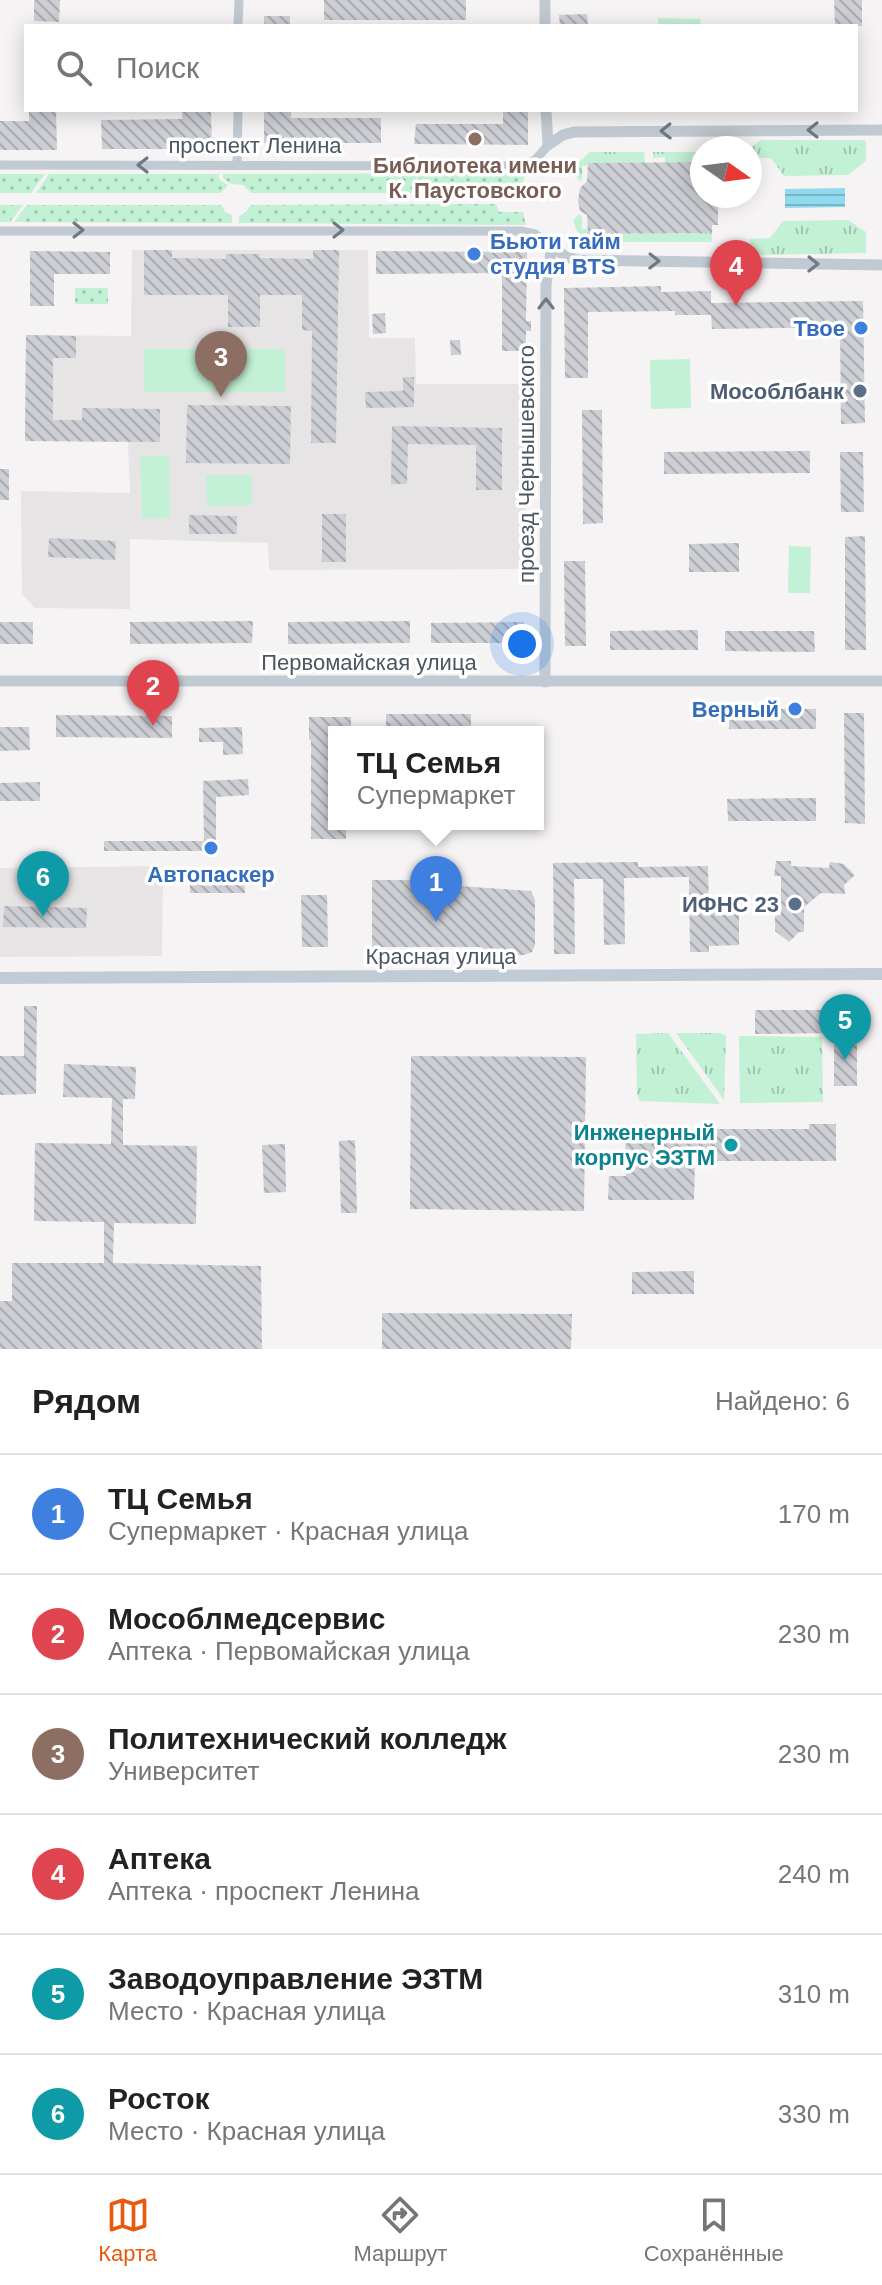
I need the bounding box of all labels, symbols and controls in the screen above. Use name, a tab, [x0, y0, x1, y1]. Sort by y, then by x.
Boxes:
search box	[24, 24, 858, 112]
icon: search	[52, 46, 96, 90]
text: Поиск	[116, 51, 199, 84]
one-way arrow	[806, 121, 819, 139]
one-way arrow	[659, 122, 672, 140]
marker: Библиотека имени К. Паустовского	[466, 130, 484, 148]
street label: проспект Ленина	[168, 133, 342, 158]
north arrow	[690, 136, 762, 208]
place label: Библиотека имени К. Паустовского	[373, 153, 577, 203]
one-way arrow	[136, 156, 149, 174]
one-way arrow	[332, 221, 345, 239]
one-way arrow	[72, 222, 85, 239]
place label: Бьюти тайм студия BTS	[490, 229, 621, 279]
pin: 4	[710, 240, 762, 306]
marker: Бьюти тайм студия BTS	[465, 245, 483, 263]
one-way arrow	[648, 253, 661, 270]
one-way arrow	[807, 255, 820, 273]
one-way arrow	[537, 297, 555, 310]
place label: Твое	[793, 316, 845, 341]
marker: Твое	[852, 319, 870, 337]
pin: 3	[195, 331, 247, 397]
street label: проезд Чернышевского	[514, 345, 539, 583]
place label: Мособлбанк	[710, 379, 845, 404]
marker: Мособлбанк	[851, 382, 869, 400]
your location	[502, 624, 542, 664]
street label: Первомайская улица	[261, 650, 477, 675]
pin: 2	[127, 660, 179, 726]
place label: Верный	[692, 697, 779, 722]
marker: Верный	[786, 700, 804, 718]
popup	[328, 726, 544, 830]
text: ТЦ Семья	[357, 746, 501, 779]
text: Супермаркет	[357, 780, 515, 810]
marker: Автопаскер	[202, 839, 220, 857]
pin: 6	[17, 851, 69, 917]
pin: 1	[410, 856, 462, 922]
place label: Автопаскер	[147, 862, 275, 887]
place label: ИФНС 23	[682, 892, 779, 917]
marker: ИФНС 23	[786, 895, 804, 913]
street label: Красная улица	[365, 944, 517, 969]
pin: 5	[819, 994, 871, 1060]
place label: Инженерный корпус ЭЗТМ	[574, 1120, 715, 1170]
marker: Инженерный корпус ЭЗТМ	[722, 1136, 740, 1154]
text: Рядом	[32, 1382, 141, 1420]
text: Найдено: 6	[715, 1386, 850, 1416]
text: ТЦ Семья	[108, 1482, 253, 1515]
text: 1	[51, 1499, 65, 1529]
text: 170 m	[778, 1499, 850, 1529]
text: Супермаркет · Красная улица	[108, 1516, 469, 1546]
text: Мособлмедсервис	[108, 1602, 386, 1635]
text: 2	[51, 1619, 65, 1649]
text: 230 m	[778, 1619, 850, 1649]
text: Аптека · Первомайская улица	[108, 1636, 470, 1666]
text: Политехнический колледж	[108, 1722, 506, 1755]
text: 3	[51, 1739, 65, 1769]
text: 230 m	[778, 1739, 850, 1769]
text: Университет	[108, 1756, 259, 1786]
text: Аптека	[108, 1842, 211, 1875]
text: 4	[51, 1859, 65, 1889]
text: 240 m	[778, 1859, 850, 1889]
text: Аптека · проспект Ленина	[108, 1876, 420, 1906]
text: Заводоуправление ЭЗТМ	[108, 1962, 483, 1995]
text: 5	[51, 1979, 65, 2009]
text: 310 m	[778, 1979, 850, 2009]
text: Место · Красная улица	[108, 1996, 385, 2026]
text: Росток	[108, 2082, 210, 2115]
text: 6	[51, 2099, 65, 2129]
text: 330 m	[778, 2099, 850, 2129]
text: Место · Красная улица	[108, 2116, 385, 2146]
tab: Карта	[98, 2193, 157, 2267]
tab: Маршрут	[354, 2193, 447, 2267]
tab: Сохранённые	[644, 2193, 784, 2267]

